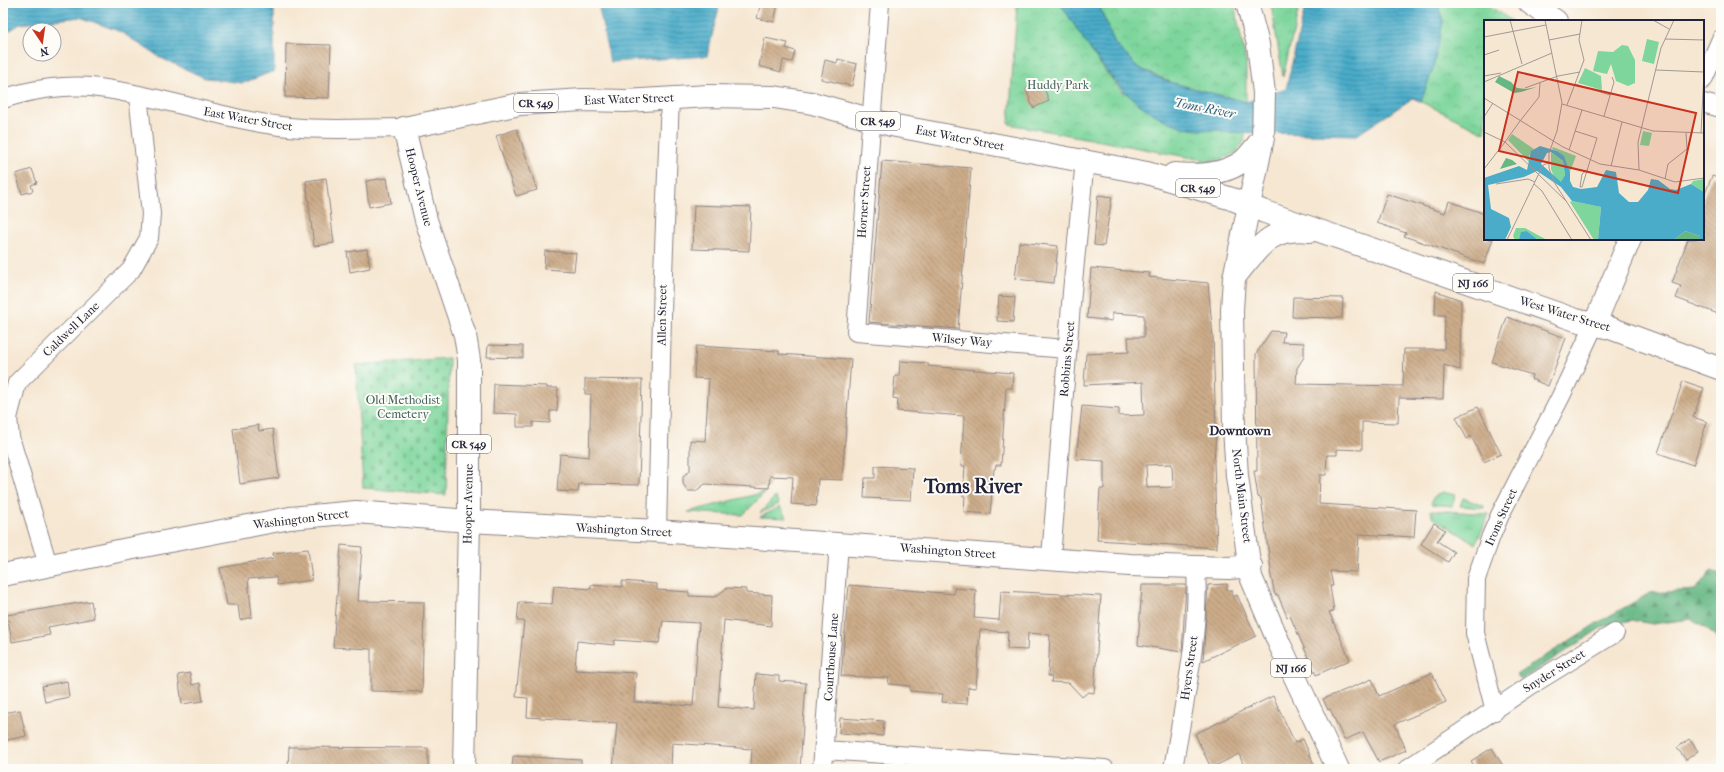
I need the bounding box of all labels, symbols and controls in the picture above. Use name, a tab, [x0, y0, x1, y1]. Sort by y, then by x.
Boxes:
inset map	[1484, 20, 1704, 240]
north arrow	[22, 22, 62, 62]
text: N	[38, 44, 50, 59]
park label: Huddy Park	[1027, 78, 1090, 92]
street label: East Water Street	[584, 90, 675, 108]
road number: CR 549	[514, 94, 558, 112]
water label: Toms River	[1173, 95, 1238, 121]
street label: East Water Street	[202, 104, 294, 134]
road number: CR 549	[856, 112, 900, 130]
street label: East Water Street	[914, 123, 1006, 154]
street label: Hooper Avenue	[402, 146, 436, 228]
street label: Horner Street	[854, 165, 874, 239]
road number: CR 549	[1176, 179, 1220, 197]
road number: NJ 166	[1453, 274, 1493, 292]
street label: Allen Street	[654, 283, 670, 347]
street label: West Water Street	[1517, 293, 1613, 335]
street label: Caldwell Lane	[40, 299, 102, 359]
street label: Robbins Street	[1057, 320, 1077, 398]
street label: Wilsey Way	[930, 330, 993, 350]
park label: Old Methodist Cemetery	[366, 393, 441, 421]
district label: Downtown	[1209, 423, 1271, 438]
road number: CR 549	[447, 435, 491, 453]
street label: North Main Street	[1229, 448, 1255, 545]
street label: Hooper Avenue	[460, 464, 476, 544]
district label: Toms River	[923, 475, 1023, 498]
street label: Irons Street	[1482, 485, 1520, 548]
street label: Washington Street	[251, 506, 350, 532]
street label: Washington Street	[575, 520, 673, 540]
street label: Washington Street	[899, 541, 997, 561]
street label: Courthouse Lane	[821, 612, 841, 702]
street label: Hyers Street	[1178, 634, 1201, 701]
street label: Snyder Street	[1520, 646, 1588, 696]
road number: NJ 166	[1271, 659, 1311, 677]

